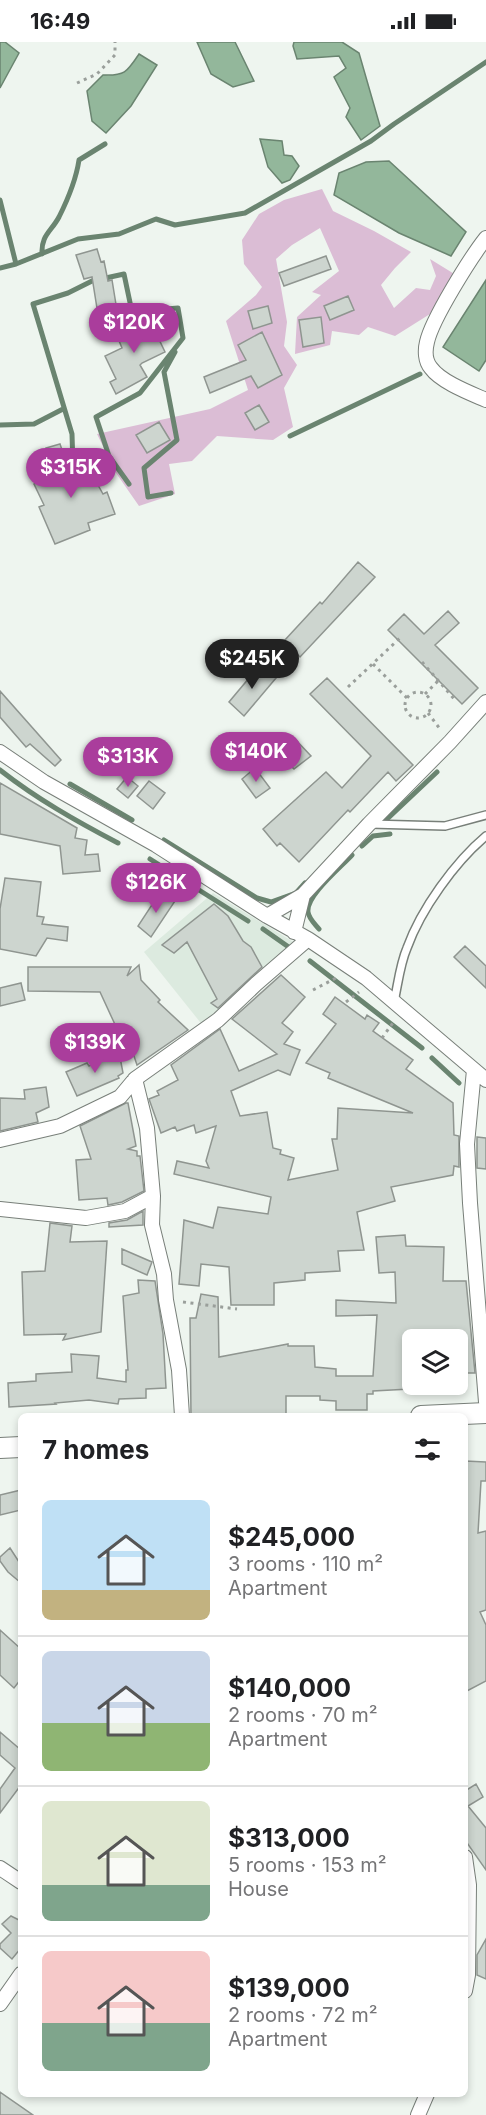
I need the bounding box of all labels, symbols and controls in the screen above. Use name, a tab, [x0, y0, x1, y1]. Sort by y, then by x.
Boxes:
text: 16:49	[30, 8, 90, 34]
pin: $120K	[92, 303, 176, 354]
text: $120K	[103, 310, 165, 334]
pin: $315K	[29, 448, 113, 499]
text: $315K	[40, 455, 102, 479]
pin: $245K	[210, 639, 294, 690]
text: $245K	[219, 646, 285, 670]
pin: $140K	[214, 732, 298, 783]
pin: $313K	[86, 737, 170, 788]
text: $140K	[224, 739, 288, 763]
text: $313K	[97, 744, 159, 768]
pin: $126K	[114, 863, 198, 914]
text: $126K	[125, 870, 187, 894]
pin: $139K	[53, 1023, 137, 1074]
text: $139K	[64, 1030, 126, 1054]
map controls	[402, 1329, 468, 1395]
button: layers	[402, 1329, 468, 1395]
icon: filters	[411, 1433, 444, 1466]
text: 7 homes	[42, 1434, 149, 1465]
text: $245,000	[228, 1521, 355, 1552]
icon: home	[90, 1524, 162, 1596]
text: 3 rooms · 110 m²	[228, 1552, 383, 1576]
text: Apartment	[228, 1576, 327, 1600]
text: $140,000	[228, 1672, 351, 1703]
icon: home	[90, 1675, 162, 1747]
text: 2 rooms · 70 m²	[228, 1703, 378, 1727]
text: Apartment	[228, 1727, 327, 1751]
text: $313,000	[228, 1822, 350, 1853]
icon: home	[90, 1825, 162, 1897]
text: 5 rooms · 153 m²	[228, 1853, 387, 1877]
text: House	[228, 1877, 289, 1901]
text: $139,000	[228, 1972, 350, 2003]
icon: home	[90, 1975, 162, 2047]
text: 2 rooms · 72 m²	[228, 2003, 378, 2027]
text: Apartment	[228, 2027, 327, 2051]

